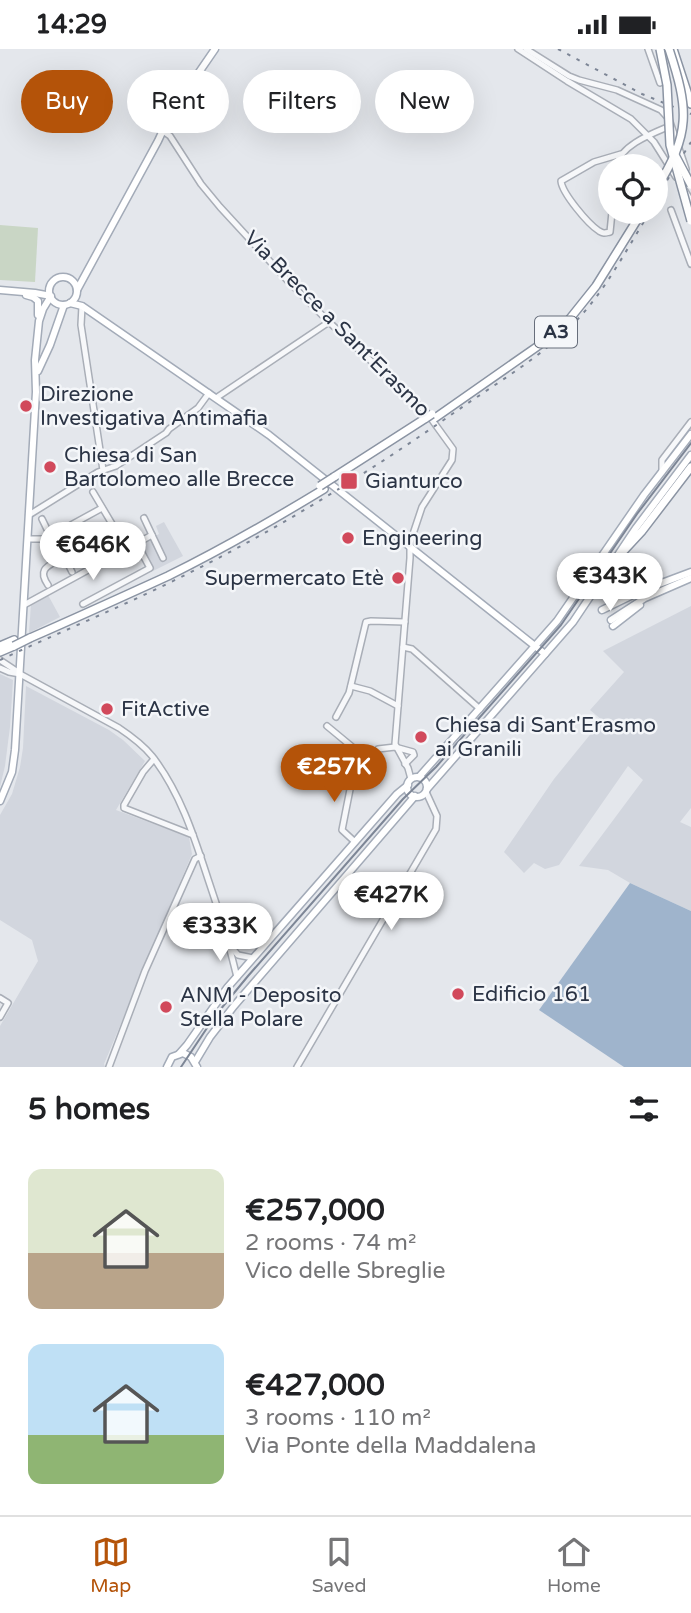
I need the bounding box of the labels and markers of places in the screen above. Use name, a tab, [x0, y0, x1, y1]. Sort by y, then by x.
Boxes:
place label: Direzione Investigativa Antimafia	[40, 382, 268, 431]
marker: Direzione Investigativa Antimafia	[18, 398, 34, 414]
place label: Chiesa di San Bartolomeo alle Brecce	[64, 443, 294, 492]
marker: Chiesa di San Bartolomeo alle Brecce	[42, 459, 58, 475]
place label: Gianturco	[365, 469, 463, 494]
marker: Gianturco	[339, 471, 359, 491]
pin: €646K	[44, 523, 142, 582]
place label: Engineering	[362, 526, 482, 551]
marker: Engineering	[340, 530, 356, 546]
pin: €343K	[561, 553, 659, 613]
place label: Supermercato Etè	[205, 566, 384, 591]
marker: Supermercato Etè	[390, 570, 406, 586]
place label: FitActive	[121, 697, 210, 722]
marker: FitActive	[99, 701, 115, 717]
place label: Chiesa di Sant'Erasmo ai Granili	[435, 713, 656, 762]
marker: Chiesa di Sant'Erasmo ai Granili	[413, 729, 429, 745]
pin: €257K	[285, 745, 383, 804]
pin: €427K	[342, 873, 440, 932]
pin: €333K	[171, 904, 269, 963]
place label: Edificio 161	[472, 982, 591, 1007]
place label: ANM - Deposito Stella Polare	[180, 983, 342, 1032]
marker: Edificio 161	[450, 986, 466, 1002]
marker: ANM - Deposito Stella Polare	[158, 999, 174, 1015]

